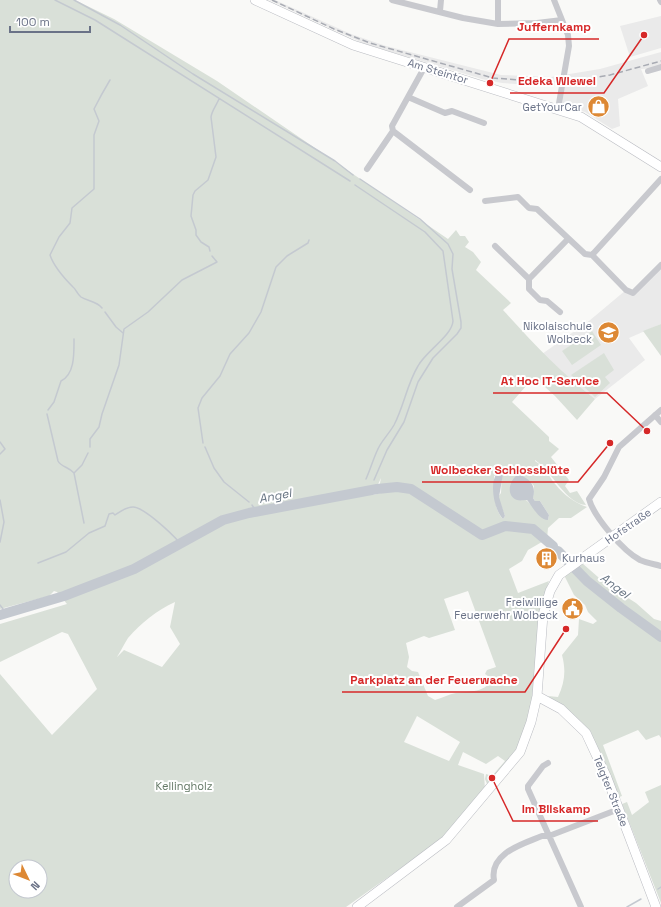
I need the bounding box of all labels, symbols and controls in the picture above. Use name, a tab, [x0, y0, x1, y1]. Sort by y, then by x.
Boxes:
scale bar	[10, 8, 90, 34]
text: 100 m	[16, 14, 50, 30]
callout: Juffernkamp	[509, 15, 599, 39]
text: Juffernkamp	[517, 19, 591, 35]
street label: Am Steintor	[406, 55, 470, 87]
callout: Edeka Wiewel	[510, 69, 604, 93]
text: Edeka Wiewel	[518, 73, 596, 89]
shop icon: GetYourCar	[585, 94, 611, 120]
place label: GetYourCar	[522, 100, 582, 114]
place label: Nikolaischule Wolbeck	[523, 319, 592, 346]
school or university icon: Nikolaischule Wolbeck	[595, 319, 621, 345]
callout: At Hoc IT-Service	[493, 369, 607, 393]
text: At Hoc IT-Service	[501, 373, 599, 389]
callout: Wolbecker Schlossblüte	[422, 458, 578, 482]
text: Wolbecker Schlossblüte	[430, 462, 570, 478]
water label: Angel	[257, 485, 295, 507]
street label: Hofstraße	[602, 505, 654, 547]
building icon: Kurhaus	[534, 545, 560, 571]
place label: Kurhaus	[562, 551, 605, 565]
water label: Angel	[597, 570, 635, 603]
place label: Freiwillige Feuerwehr Wolbeck	[454, 595, 558, 622]
public building icon: Freiwillige Feuerwehr Wolbeck	[560, 595, 586, 621]
callout: Parkplatz an der Feuerwache	[342, 668, 525, 692]
text: Parkplatz an der Feuerwache	[350, 672, 518, 688]
street label: Telgter Straße	[590, 753, 632, 829]
park label: Kellingholz	[156, 779, 213, 793]
callout: Im Bilskamp	[513, 797, 598, 821]
text: Im Bilskamp	[522, 801, 591, 817]
north arrow	[8, 859, 48, 899]
text: N	[28, 878, 43, 893]

